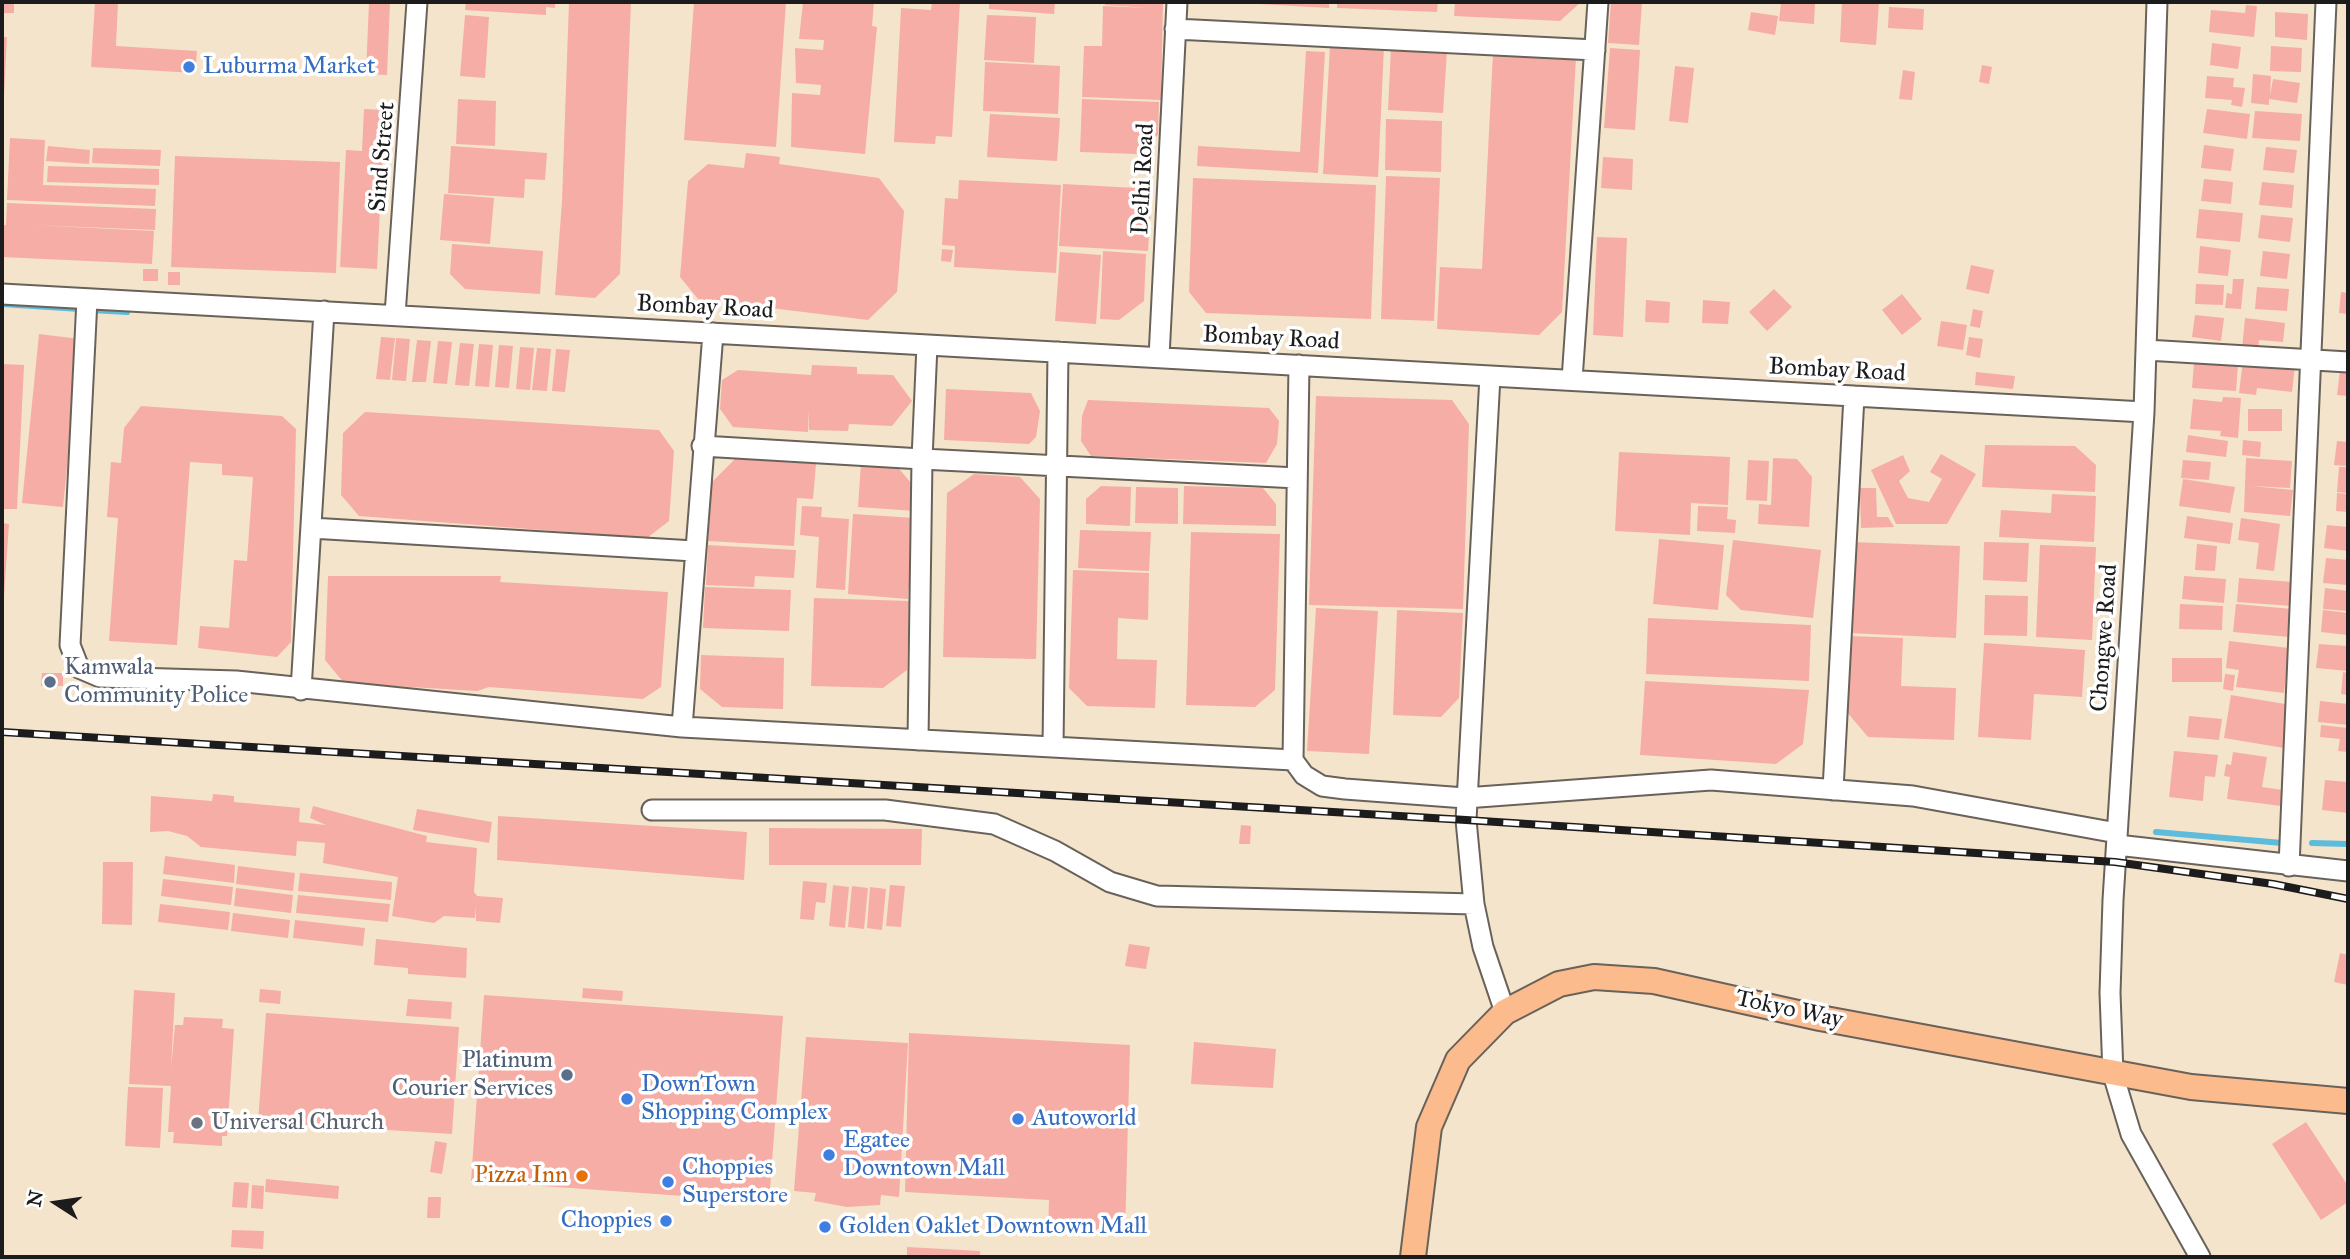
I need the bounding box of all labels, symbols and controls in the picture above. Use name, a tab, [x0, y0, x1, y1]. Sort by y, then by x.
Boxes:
place label: Luburma Market	[203, 53, 375, 81]
marker: Luburma Market	[181, 59, 197, 75]
street label: Sind Street	[364, 101, 402, 213]
street label: Delhi Road	[1127, 122, 1161, 236]
street label: Bombay Road	[636, 290, 774, 326]
street label: Bombay Road	[1202, 321, 1340, 357]
street label: Bombay Road	[1768, 353, 1906, 389]
street label: Chongwe Road	[2085, 563, 2125, 713]
place label: Kamwala Community Police	[64, 654, 248, 710]
marker: Kamwala Community Police	[42, 674, 58, 690]
street label: Tokyo Way	[1733, 985, 1845, 1035]
place label: Platinum Courier Services	[392, 1047, 553, 1103]
marker: Platinum Courier Services	[559, 1067, 575, 1083]
place label: DownTown Shopping Complex	[641, 1071, 828, 1127]
marker: DownTown Shopping Complex	[619, 1091, 635, 1107]
place label: Autoworld	[1032, 1105, 1136, 1133]
place label: Universal Church	[211, 1109, 384, 1137]
marker: Autoworld	[1010, 1111, 1026, 1127]
marker: Universal Church	[189, 1115, 205, 1131]
place label: Egatee Downtown Mall	[843, 1127, 1005, 1183]
marker: Egatee Downtown Mall	[821, 1147, 837, 1163]
place label: Choppies Superstore	[682, 1154, 788, 1210]
place label: Pizza Inn	[474, 1162, 568, 1190]
north arrow	[21, 1168, 91, 1238]
marker: Pizza Inn	[574, 1168, 590, 1184]
marker: Choppies Superstore	[660, 1174, 676, 1190]
text: N	[22, 1188, 48, 1209]
place label: Choppies	[561, 1207, 652, 1235]
marker: Choppies	[658, 1213, 674, 1229]
place label: Golden Oaklet Downtown Mall	[839, 1213, 1147, 1241]
marker: Golden Oaklet Downtown Mall	[817, 1219, 833, 1235]

